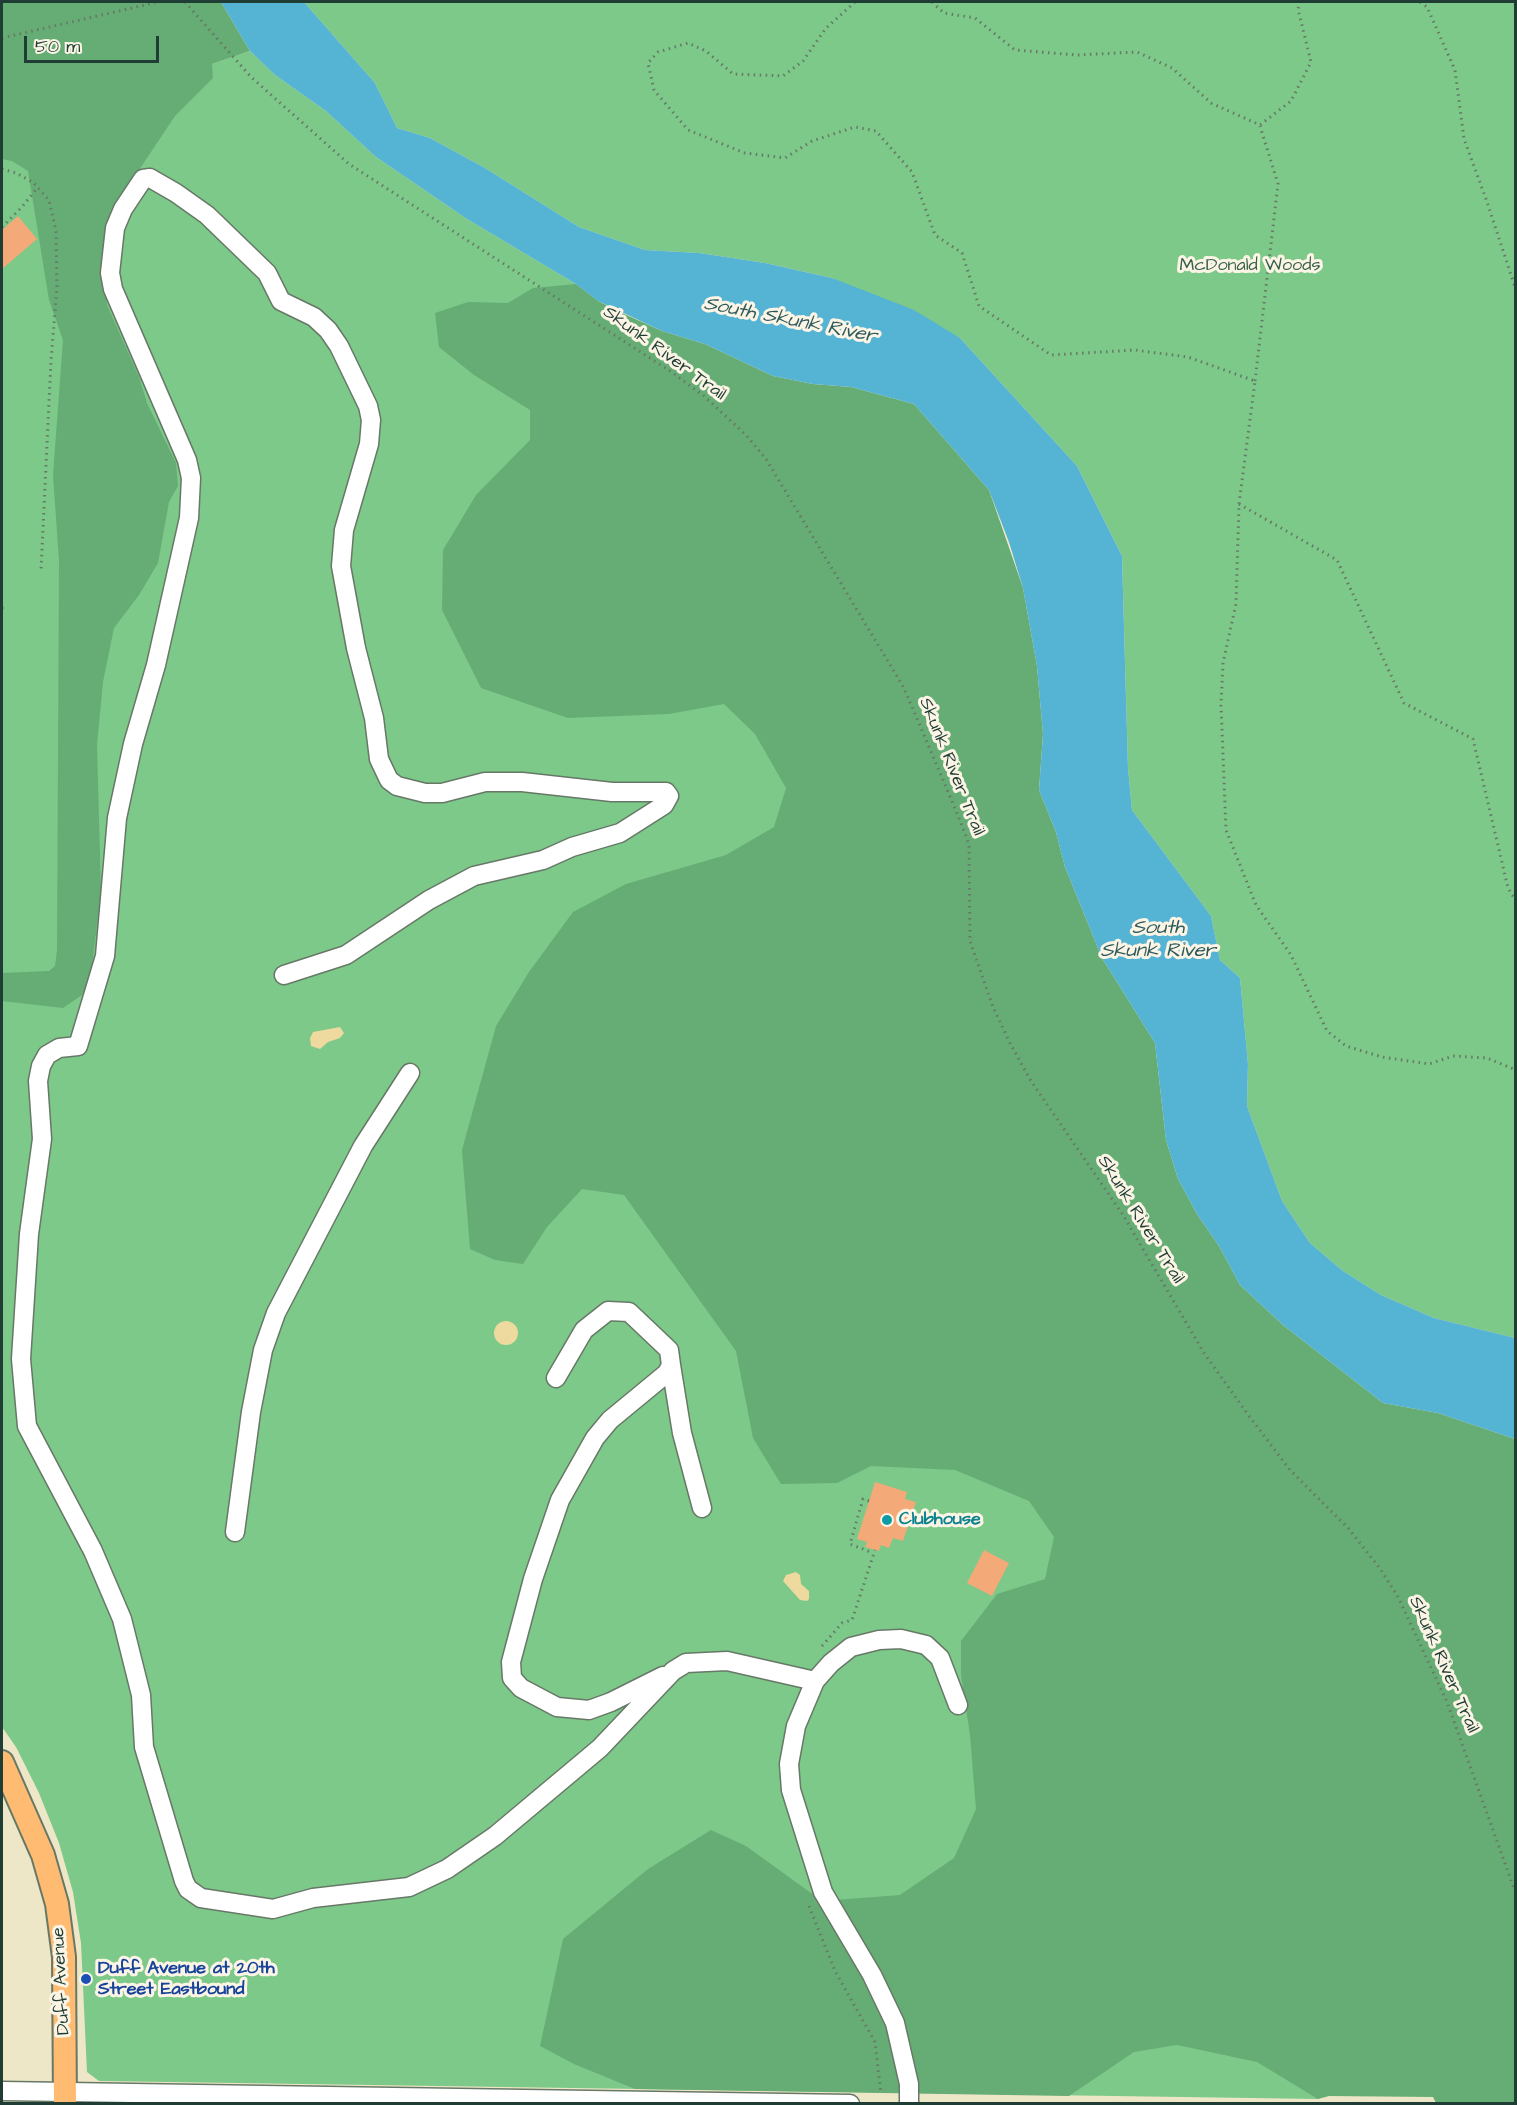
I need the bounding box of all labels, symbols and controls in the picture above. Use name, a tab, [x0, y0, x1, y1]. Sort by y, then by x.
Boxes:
scale bar	[27, 24, 162, 62]
text: 50 m	[35, 34, 80, 59]
park label: McDonald Woods	[1180, 255, 1320, 277]
water label: South Skunk River	[702, 292, 878, 350]
street label: Skunk River Trail	[598, 302, 730, 406]
street label: Skunk River Trail	[914, 695, 988, 839]
water label: South Skunk River	[1100, 917, 1216, 964]
street label: Skunk River Trail	[1092, 1152, 1188, 1288]
place label: Clubhouse	[899, 1509, 981, 1531]
marker: Clubhouse	[880, 1513, 894, 1527]
street label: Skunk River Trail	[1403, 1594, 1483, 1736]
street label: Duff Avenue	[48, 1927, 76, 2035]
place label: Duff Avenue at 20th Street Eastbound	[98, 1958, 275, 2000]
marker: Duff Avenue at 20th Street Eastbound	[79, 1972, 93, 1986]

